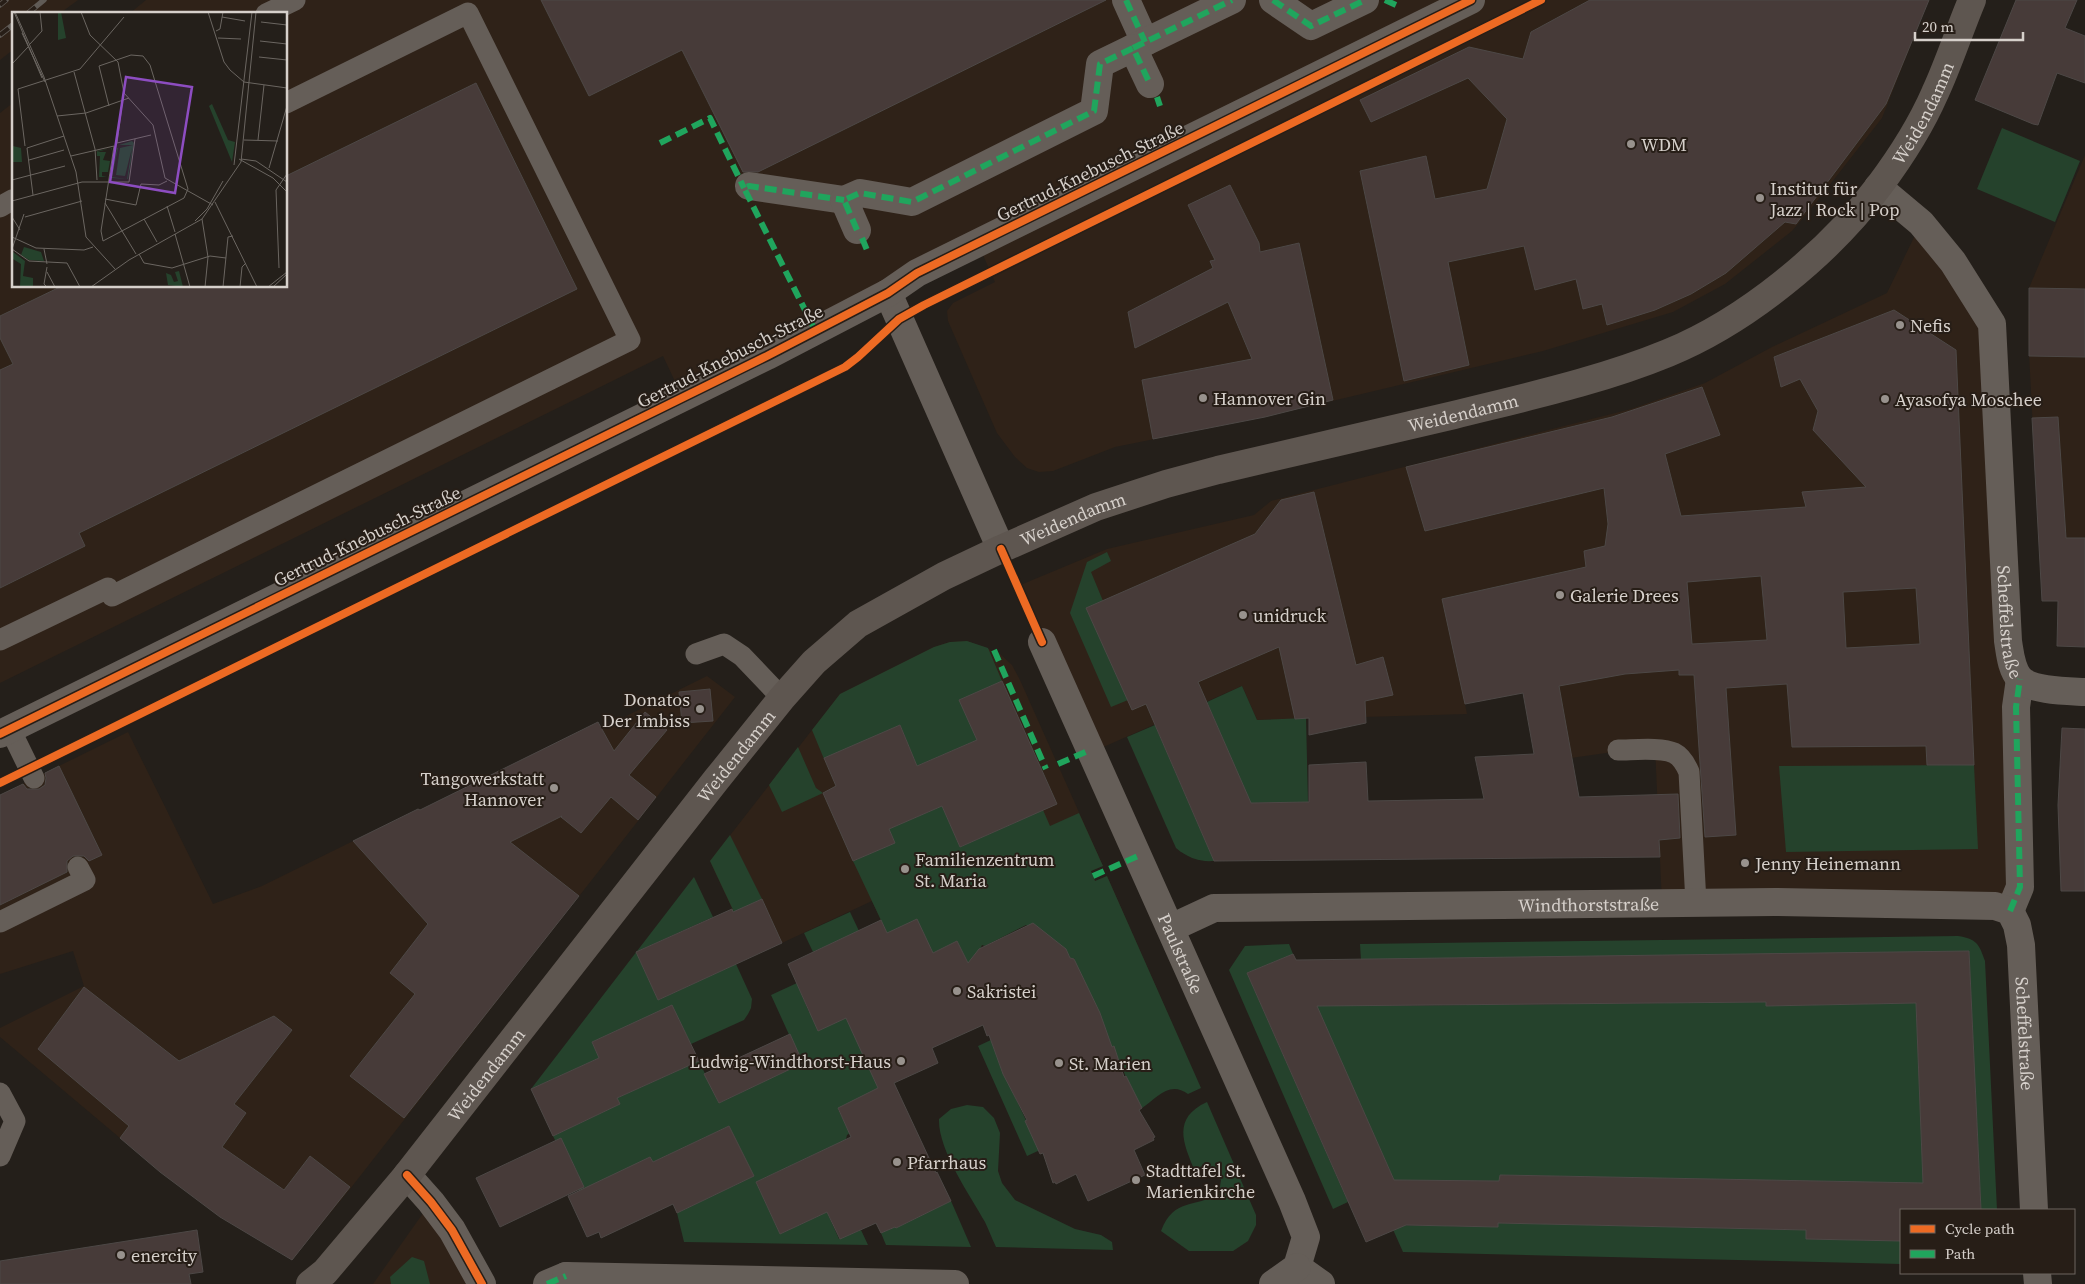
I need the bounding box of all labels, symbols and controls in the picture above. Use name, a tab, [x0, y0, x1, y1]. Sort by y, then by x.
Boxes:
scale bar	[1915, 10, 2022, 42]
inset map	[12, 12, 288, 288]
text: 20 m	[1922, 16, 1954, 37]
street label: Weidendamm	[1886, 58, 1959, 169]
street label: Gertrud-Knebusch-Straße	[992, 115, 1188, 227]
place label: WDM	[1641, 132, 1687, 157]
marker: WDM	[1625, 138, 1637, 150]
place label: Institut für Jazz | Rock | Pop	[1769, 176, 1899, 222]
marker: Institut für Jazz | Rock | Pop	[1754, 192, 1766, 204]
street label: Gertrud-Knebusch-Straße	[633, 298, 827, 414]
place label: Nefis	[1910, 313, 1951, 338]
marker: Nefis	[1894, 319, 1906, 331]
place label: Hannover Gin	[1213, 386, 1326, 411]
street label: Weidendamm	[1405, 387, 1521, 438]
place label: Ayasofya Moschee	[1895, 387, 2042, 412]
marker: Hannover Gin	[1197, 392, 1209, 404]
marker: Ayasofya Moschee	[1879, 393, 1891, 405]
street label: Gertrud-Knebusch-Straße	[269, 480, 465, 592]
street label: Weidendamm	[1016, 486, 1129, 552]
street label: Scheffelstraße	[1992, 564, 2029, 683]
place label: Galerie Drees	[1570, 583, 1679, 608]
marker: Galerie Drees	[1554, 589, 1566, 601]
place label: unidruck	[1253, 603, 1326, 628]
marker: unidruck	[1237, 609, 1249, 621]
place label: Donatos Der Imbiss	[602, 687, 690, 733]
marker: Donatos Der Imbiss	[694, 703, 706, 715]
street label: Weidendamm	[691, 704, 781, 807]
place label: Tangowerkstatt Hannover	[421, 766, 544, 812]
marker: Tangowerkstatt Hannover	[548, 782, 560, 794]
place label: Familienzentrum St. Maria	[915, 847, 1055, 893]
place label: Jenny Heinemann	[1754, 851, 1901, 876]
marker: Jenny Heinemann	[1739, 857, 1751, 869]
marker: Familienzentrum St. Maria	[899, 863, 911, 875]
street label: Windthorststraße	[1518, 891, 1659, 917]
street label: Paulstraße	[1152, 909, 1210, 998]
street label: Scheffelstraße	[2010, 976, 2041, 1091]
place label: Sakristei	[967, 979, 1036, 1004]
marker: Sakristei	[951, 985, 963, 997]
street label: Weidendamm	[441, 1022, 530, 1126]
place label: Ludwig-Windthorst-Haus	[690, 1049, 891, 1074]
place label: St. Marien	[1069, 1051, 1152, 1076]
marker: Ludwig-Windthorst-Haus	[895, 1055, 907, 1067]
marker: St. Marien	[1053, 1057, 1065, 1069]
place label: Pfarrhaus	[907, 1150, 987, 1175]
marker: Pfarrhaus	[891, 1156, 903, 1168]
place label: Stadttafel St. Marienkirche	[1146, 1158, 1255, 1204]
marker: Stadttafel St. Marienkirche	[1130, 1174, 1142, 1186]
legend	[1900, 1209, 2075, 1274]
text: Cycle path	[1945, 1218, 2015, 1239]
place label: enercity	[131, 1243, 198, 1268]
text: Path	[1945, 1243, 1975, 1264]
marker: enercity	[115, 1249, 127, 1261]

